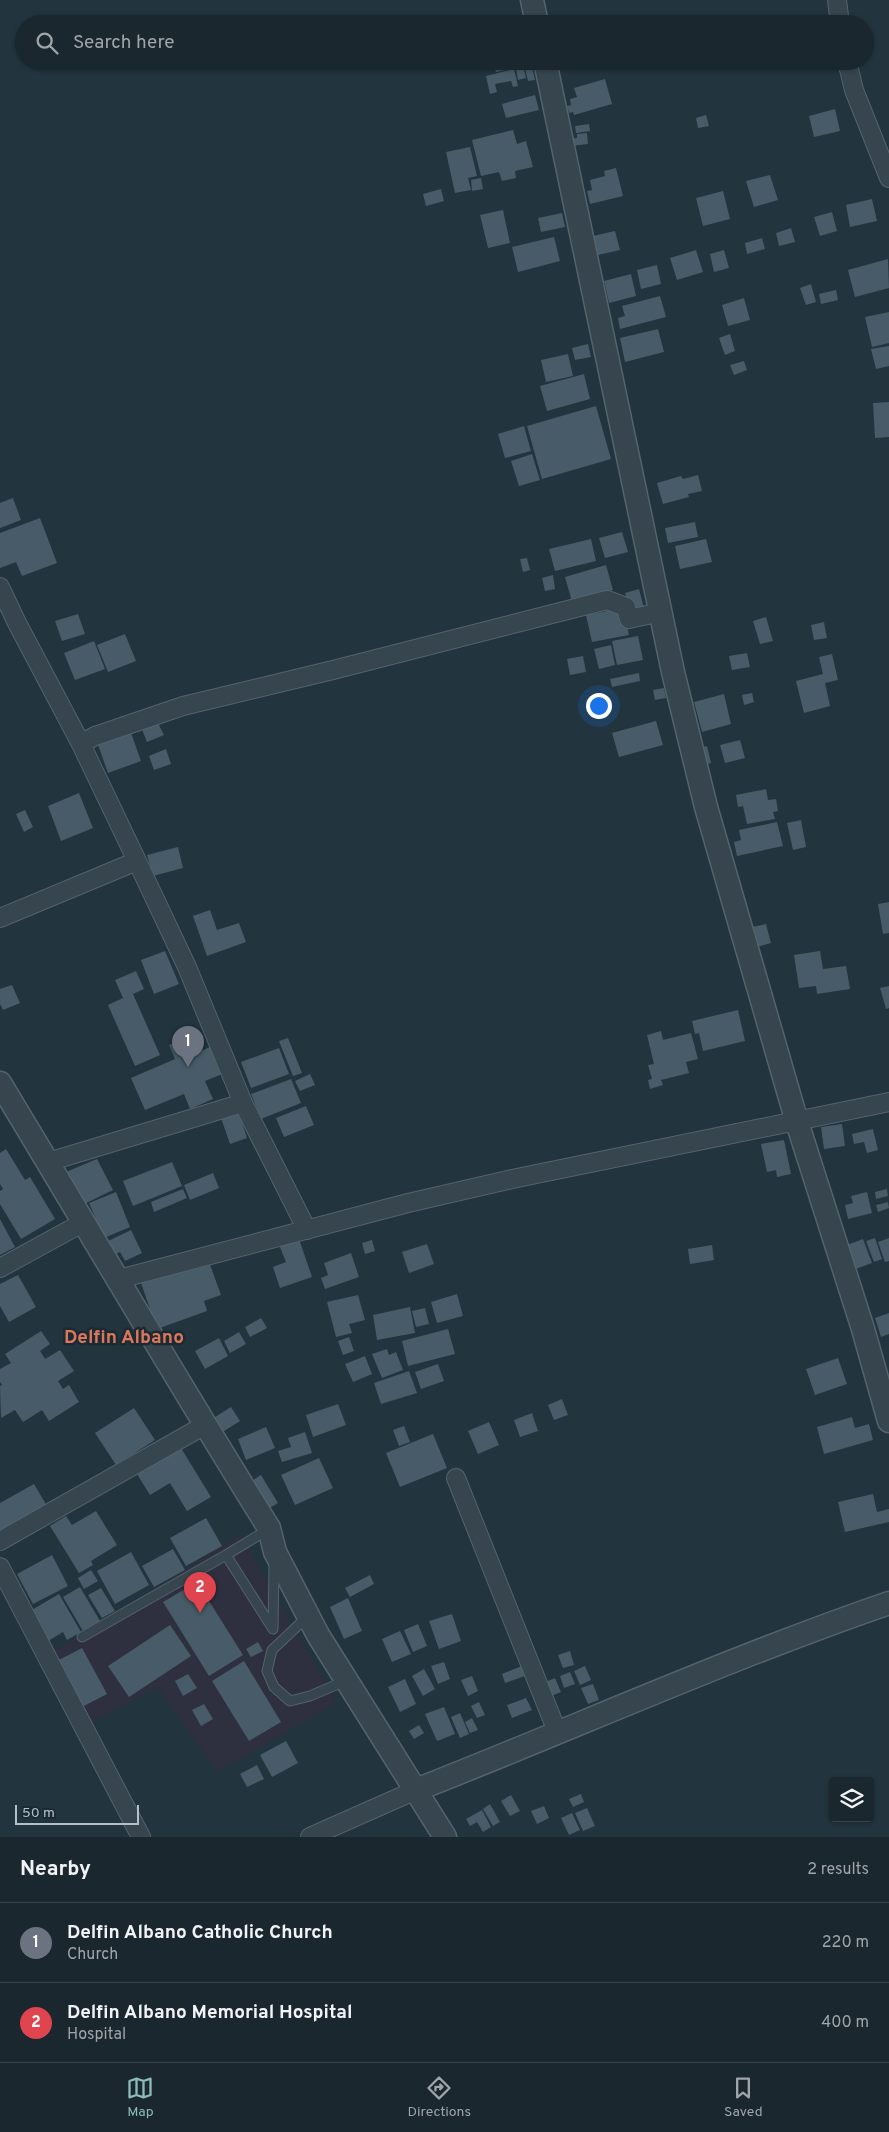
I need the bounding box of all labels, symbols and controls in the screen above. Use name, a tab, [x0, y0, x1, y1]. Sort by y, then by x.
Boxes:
search box	[15, 15, 874, 70]
icon: search	[33, 29, 61, 57]
text: Search here	[73, 31, 175, 55]
your location	[586, 693, 612, 719]
pin: 1	[172, 1026, 204, 1067]
district label: Delfin Albano	[64, 1326, 184, 1350]
pin: 2	[184, 1572, 216, 1613]
map controls	[829, 1777, 874, 1822]
button: layers	[829, 1777, 874, 1822]
scale bar	[15, 1802, 139, 1825]
text: 50 m	[22, 1805, 55, 1822]
text: Nearby	[20, 1856, 91, 1883]
text: 2 results	[807, 1860, 869, 1880]
text: Delfin Albano Catholic Church	[67, 1921, 333, 1945]
text: 1	[33, 1933, 39, 1953]
text: 220 m	[822, 1933, 869, 1953]
text: Church	[67, 1945, 118, 1965]
text: Delfin Albano Memorial Hospital	[67, 2001, 352, 2025]
text: 2	[31, 2013, 41, 2033]
text: 400 m	[821, 2013, 869, 2033]
text: Hospital	[67, 2025, 126, 2045]
tab: Map	[126, 2074, 154, 2121]
tab: Directions	[407, 2074, 471, 2121]
tab: Saved	[724, 2074, 763, 2121]

